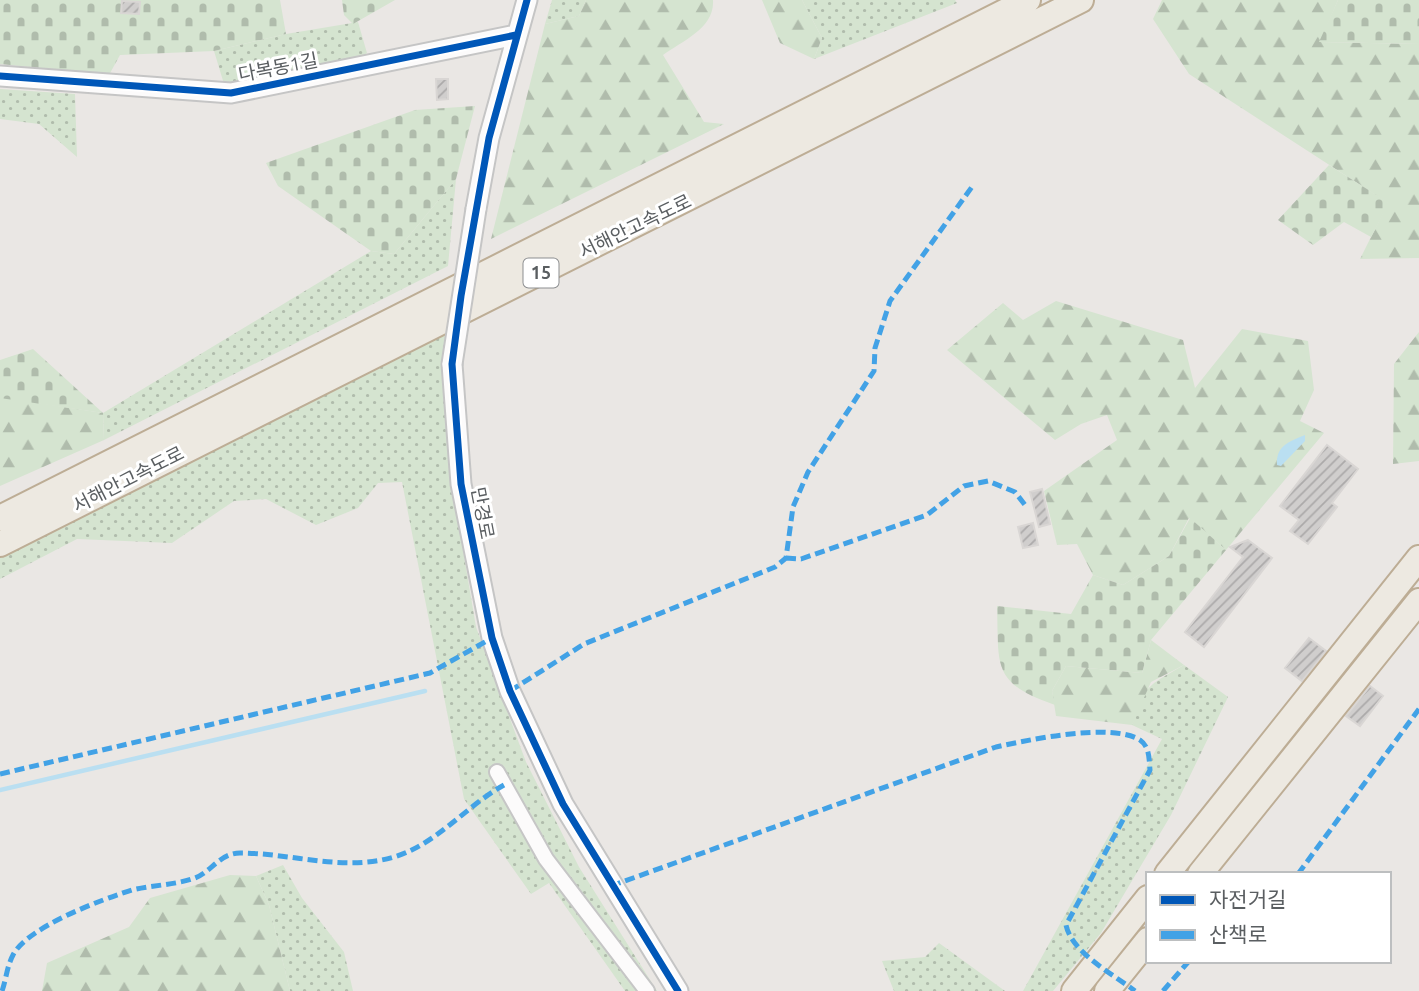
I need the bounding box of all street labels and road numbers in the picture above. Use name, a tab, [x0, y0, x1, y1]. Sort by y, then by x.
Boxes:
street label: 다복동1길	[236, 49, 320, 85]
street label: 서해안고속도로	[575, 189, 695, 263]
road number: 15	[524, 258, 558, 288]
street label: 서해안고속도로	[68, 441, 188, 517]
street label: 만경로	[467, 485, 499, 541]

